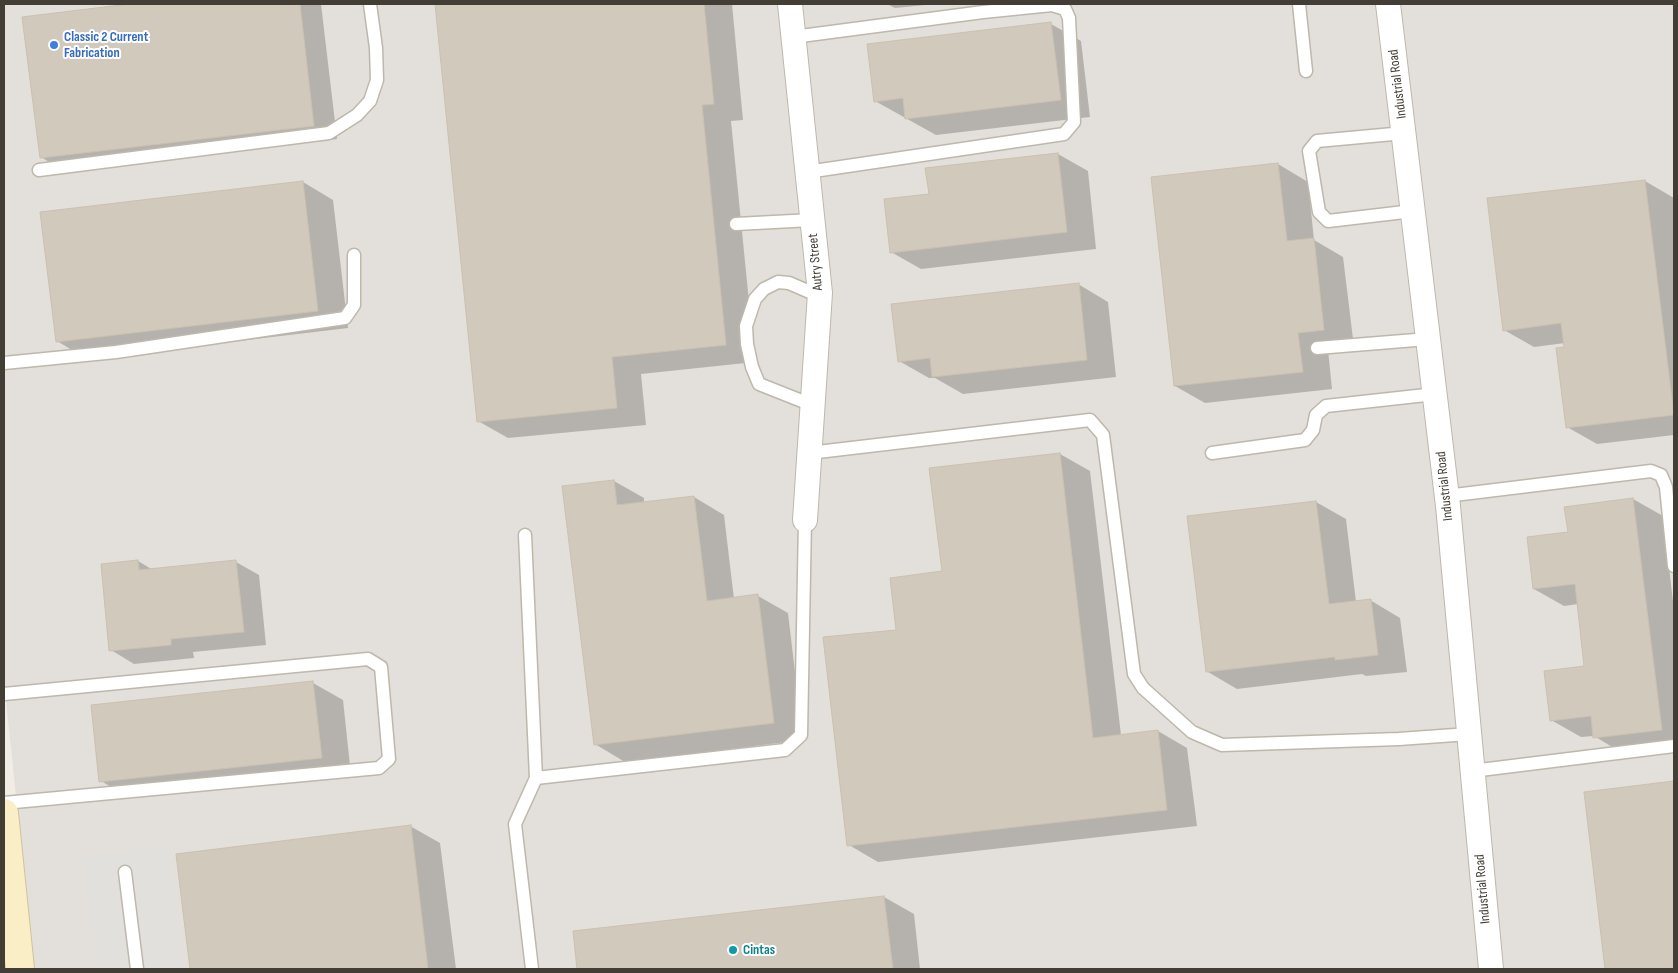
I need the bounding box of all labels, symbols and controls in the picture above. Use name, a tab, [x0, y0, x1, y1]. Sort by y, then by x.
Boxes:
place label: Classic 2 Current Fabrication	[64, 29, 148, 62]
marker: Classic 2 Current Fabrication	[48, 39, 60, 51]
street label: Industrial Road	[1385, 48, 1411, 120]
street label: Autry Street	[805, 233, 827, 291]
street label: Industrial Road	[1433, 450, 1457, 522]
street label: Industrial Road	[1472, 853, 1494, 925]
place label: Cintas	[743, 942, 775, 958]
marker: Cintas	[727, 944, 739, 956]

